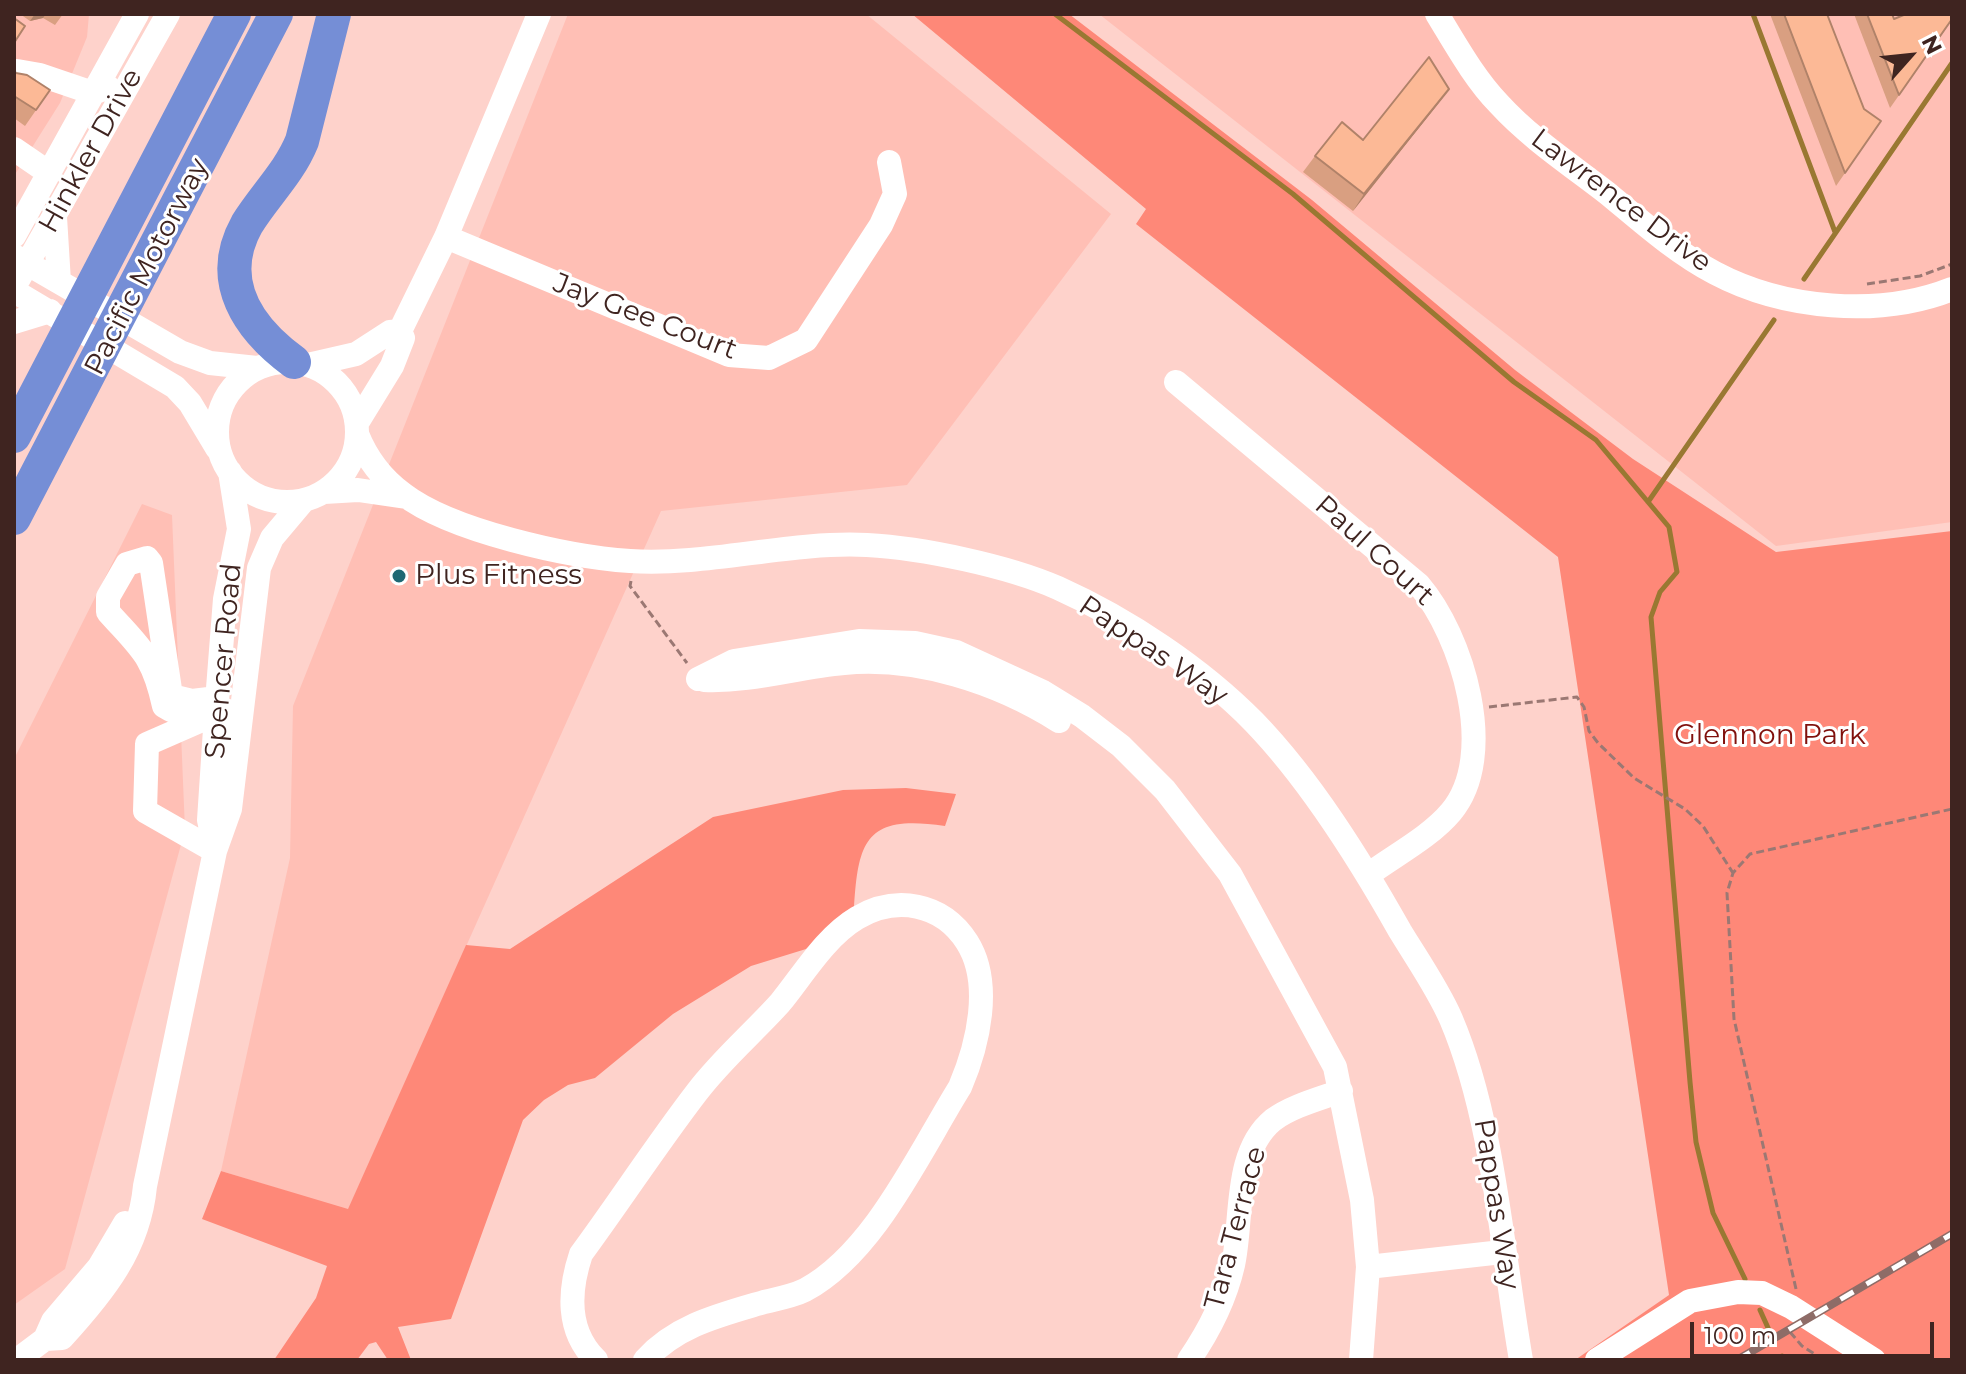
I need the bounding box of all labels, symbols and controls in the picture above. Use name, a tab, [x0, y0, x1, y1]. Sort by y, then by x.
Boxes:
north arrow	[1870, 16, 1950, 96]
text: N	[1916, 31, 1948, 59]
street label: Hinkler Drive	[32, 63, 150, 239]
street label: Lawrence Drive	[1524, 122, 1718, 280]
street label: Pacific Motorway	[78, 153, 216, 381]
street label: Jay Gee Court	[548, 267, 742, 367]
street label: Paul Court	[1308, 489, 1440, 613]
place label: Plus Fitness	[415, 559, 582, 593]
street label: Spencer Road	[199, 562, 249, 760]
marker: Plus Fitness	[390, 567, 408, 585]
street label: Pappas Way	[1072, 589, 1234, 713]
park label: Glennon Park	[1674, 719, 1866, 753]
street label: Pappas Way	[1466, 1116, 1526, 1292]
street label: Tara Terrace	[1198, 1143, 1274, 1313]
scale bar	[1694, 1306, 1938, 1356]
text: 100 m	[1704, 1321, 1776, 1350]

